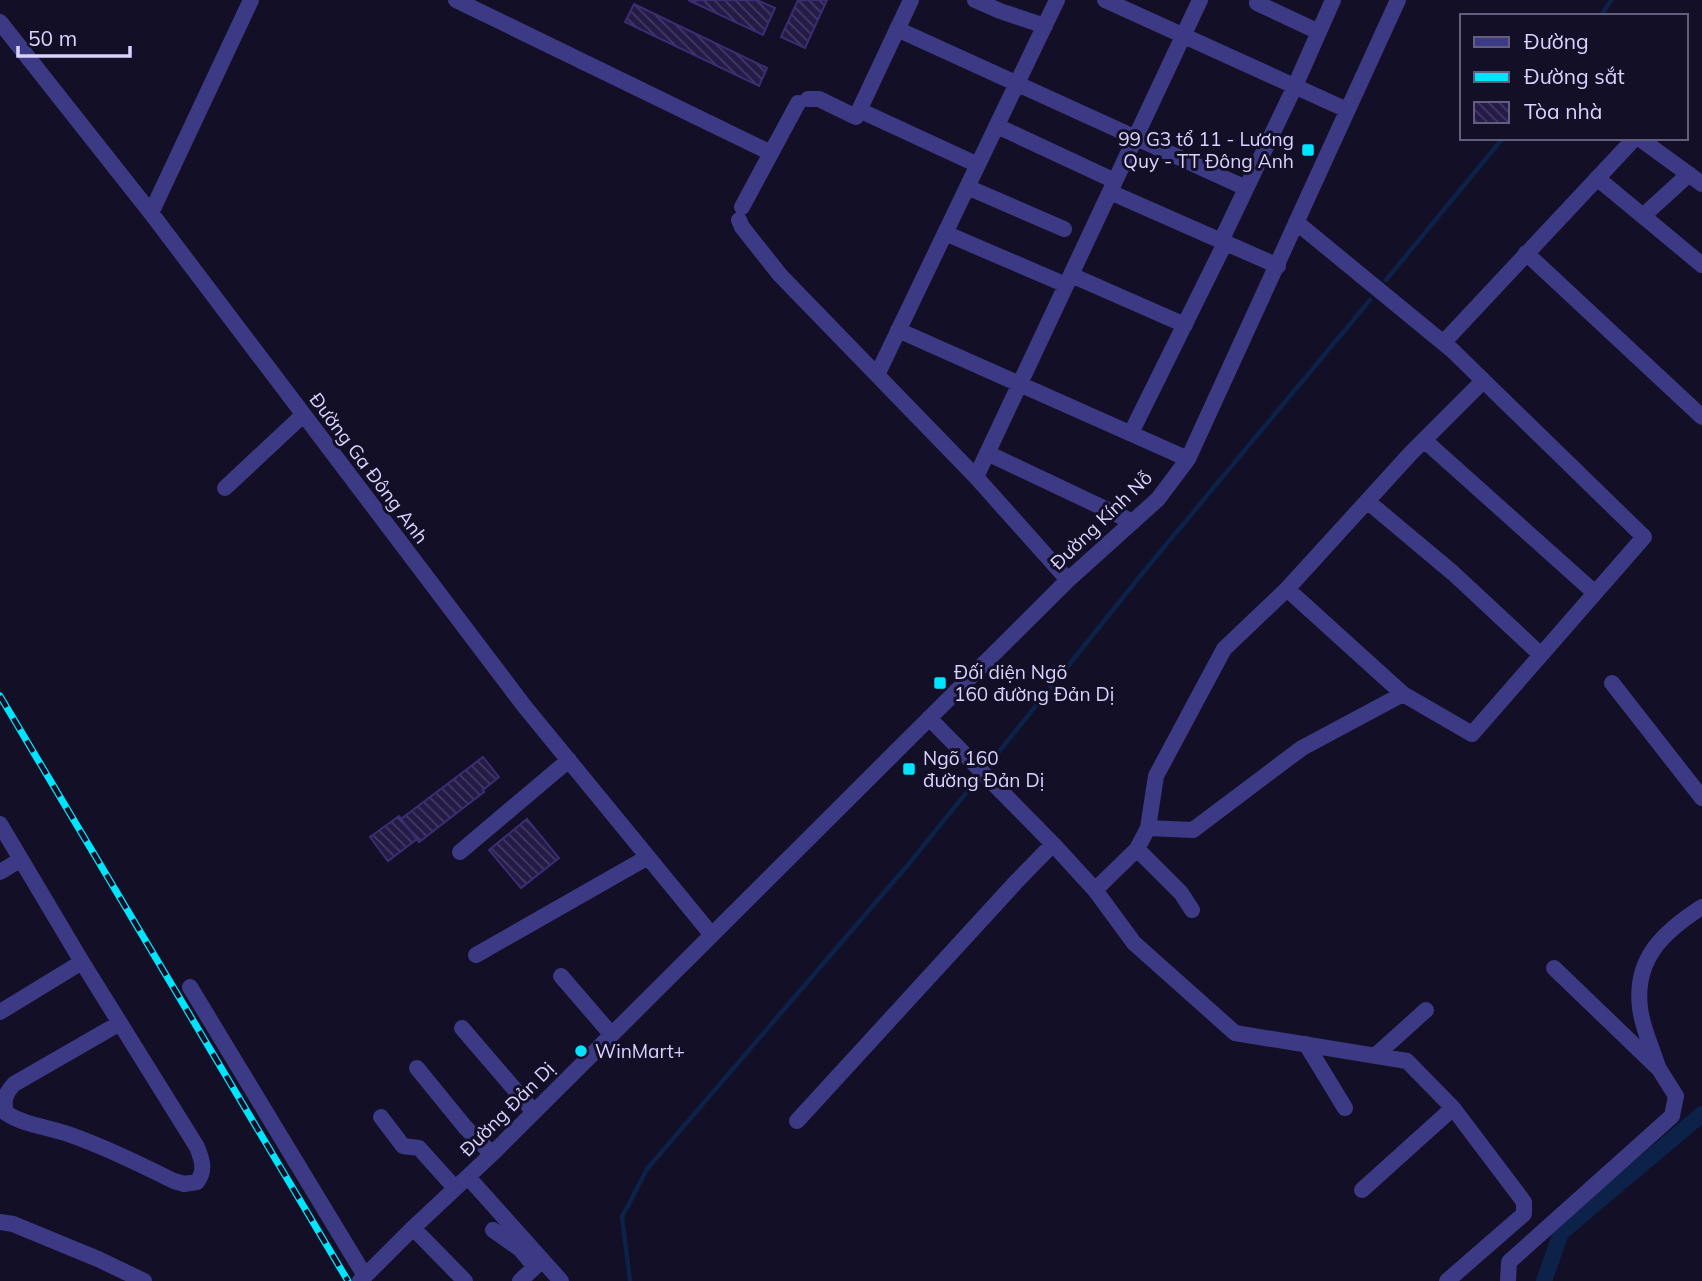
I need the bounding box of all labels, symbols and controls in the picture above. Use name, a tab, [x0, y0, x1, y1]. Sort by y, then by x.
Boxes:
scale bar	[18, 14, 130, 58]
legend	[1460, 14, 1688, 140]
text: 50 m	[28, 25, 77, 51]
text: Đường	[1524, 28, 1589, 54]
text: Đường sắt	[1524, 63, 1625, 89]
text: Tòa nhà	[1524, 98, 1602, 124]
place label: 99 G3 tổ 11 - Lương Quy - TT Đông Anh	[1118, 127, 1294, 173]
marker: 99 G3 tổ 11 - Lương Quy - TT Đông Anh	[1300, 142, 1316, 158]
street label: Đường Ga Đông Anh	[304, 388, 434, 548]
street label: Đường Kính Nỗ	[1045, 465, 1157, 575]
place label: Đối diện Ngõ 160 đường Đản Dị	[954, 660, 1114, 706]
marker: Đối diện Ngõ 160 đường Đản Dị	[932, 675, 948, 691]
place label: Ngõ 160 đường Đản Dị	[923, 746, 1044, 792]
marker: Ngõ 160 đường Đản Dị	[901, 761, 917, 777]
place label: WinMart+	[595, 1039, 685, 1063]
marker: WinMart+	[573, 1043, 589, 1059]
street label: Đường Đản Dị	[455, 1057, 559, 1161]

